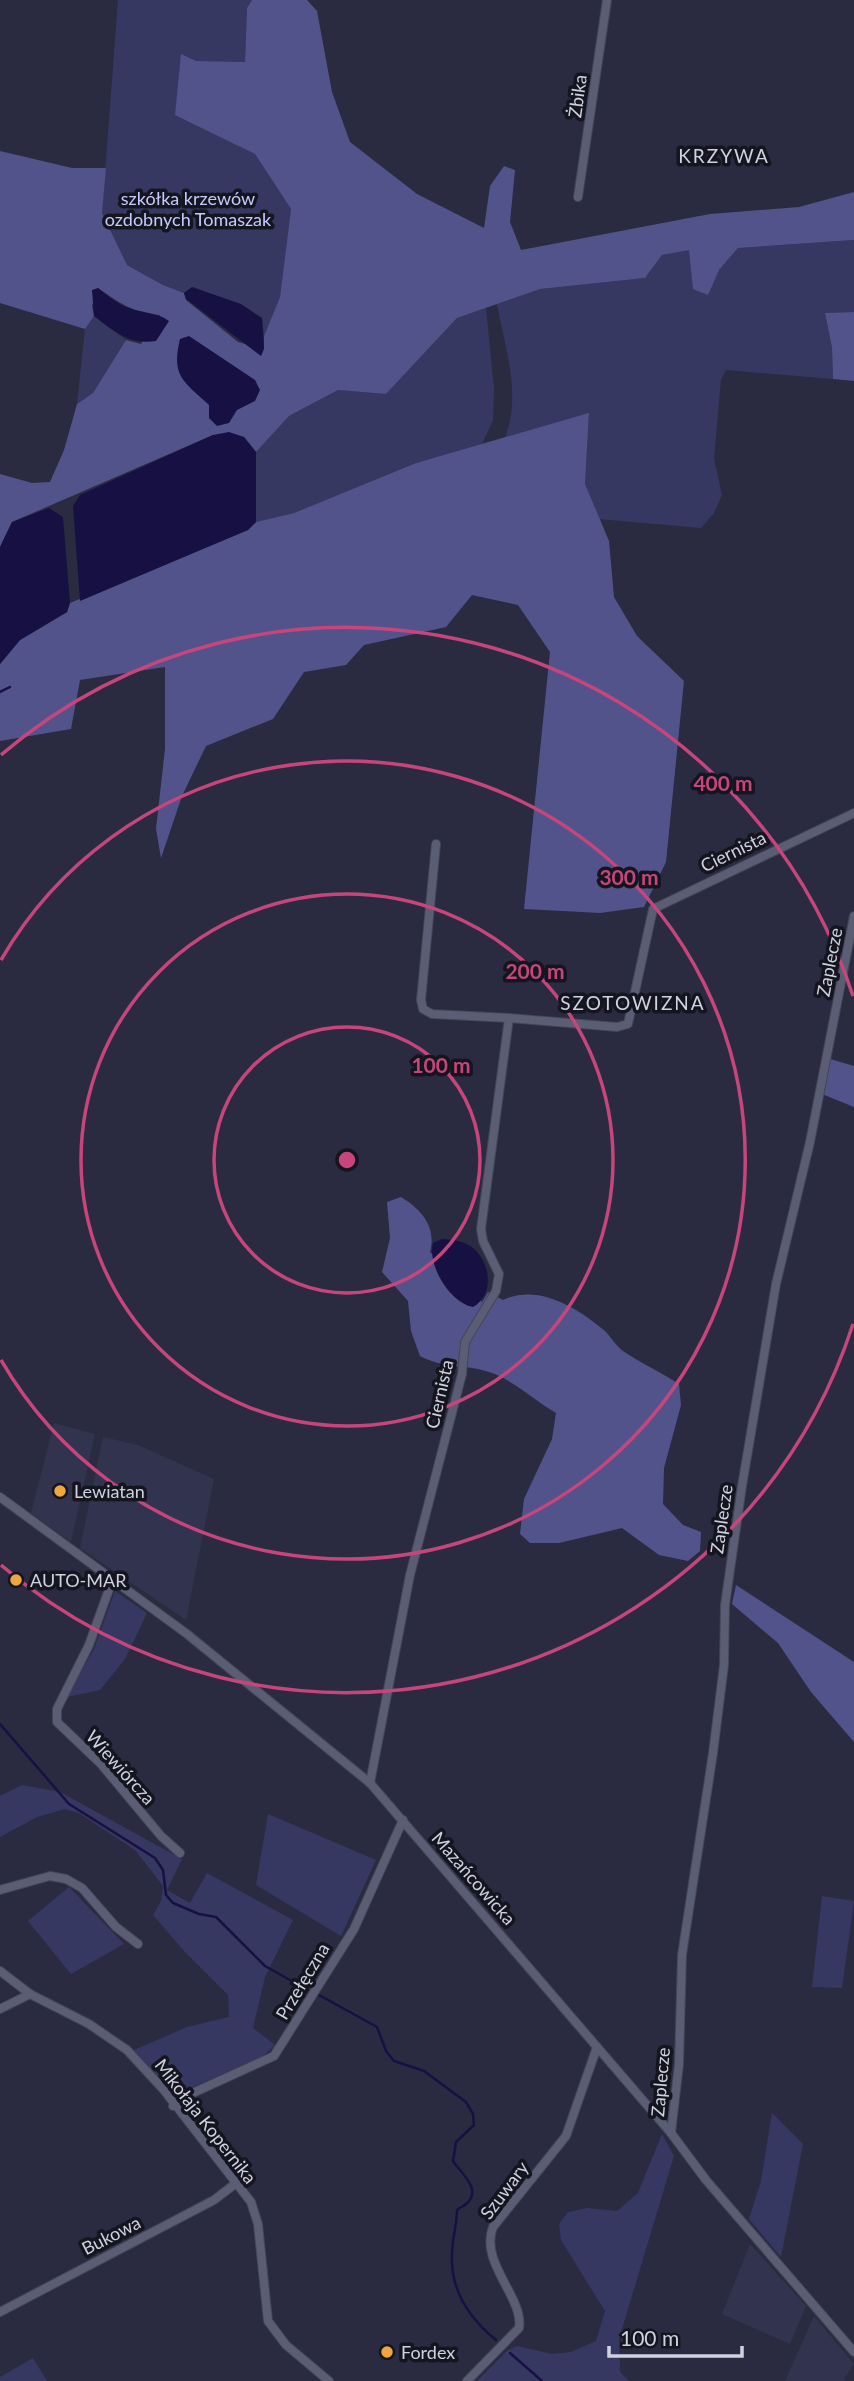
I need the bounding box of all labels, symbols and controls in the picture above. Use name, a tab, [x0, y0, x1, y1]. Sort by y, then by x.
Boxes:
street label: Żbika	[563, 73, 591, 119]
district label: KRZYWA	[678, 144, 770, 167]
park label: szkółka krzewów ozdobnych Tomaszak	[105, 187, 272, 230]
text: 400 m	[693, 770, 753, 795]
street label: Ciernista	[697, 826, 769, 876]
text: 300 m	[599, 864, 659, 889]
street label: Zaplecze	[812, 926, 846, 998]
text: 200 m	[505, 958, 565, 983]
district label: SZOTOWIZNA	[560, 991, 706, 1014]
text: 100 m	[411, 1052, 471, 1077]
centre of rings	[335, 1148, 359, 1172]
street label: Ciernista	[420, 1357, 458, 1431]
place label: Lewiatan	[74, 1480, 145, 1502]
marker: Lewiatan	[52, 1483, 68, 1499]
street label: Zaplecze	[705, 1483, 737, 1555]
place label: AUTO-MAR	[30, 1569, 127, 1591]
marker: AUTO-MAR	[8, 1572, 24, 1588]
street label: Wiewiórcza	[82, 1725, 160, 1809]
street label: Mazańcowicka	[428, 1827, 520, 1929]
street label: Przełęczna	[271, 1939, 333, 2023]
street label: Zaplecze	[646, 2046, 674, 2118]
street label: Mikołaja Kopernika	[150, 2054, 262, 2188]
street label: Szuwary	[475, 2156, 533, 2223]
street label: Bukowa	[78, 2211, 144, 2259]
scale bar	[609, 2314, 742, 2358]
text: 100 m	[620, 2325, 679, 2350]
place label: Fordex	[401, 2341, 455, 2363]
marker: Fordex	[379, 2344, 395, 2360]

